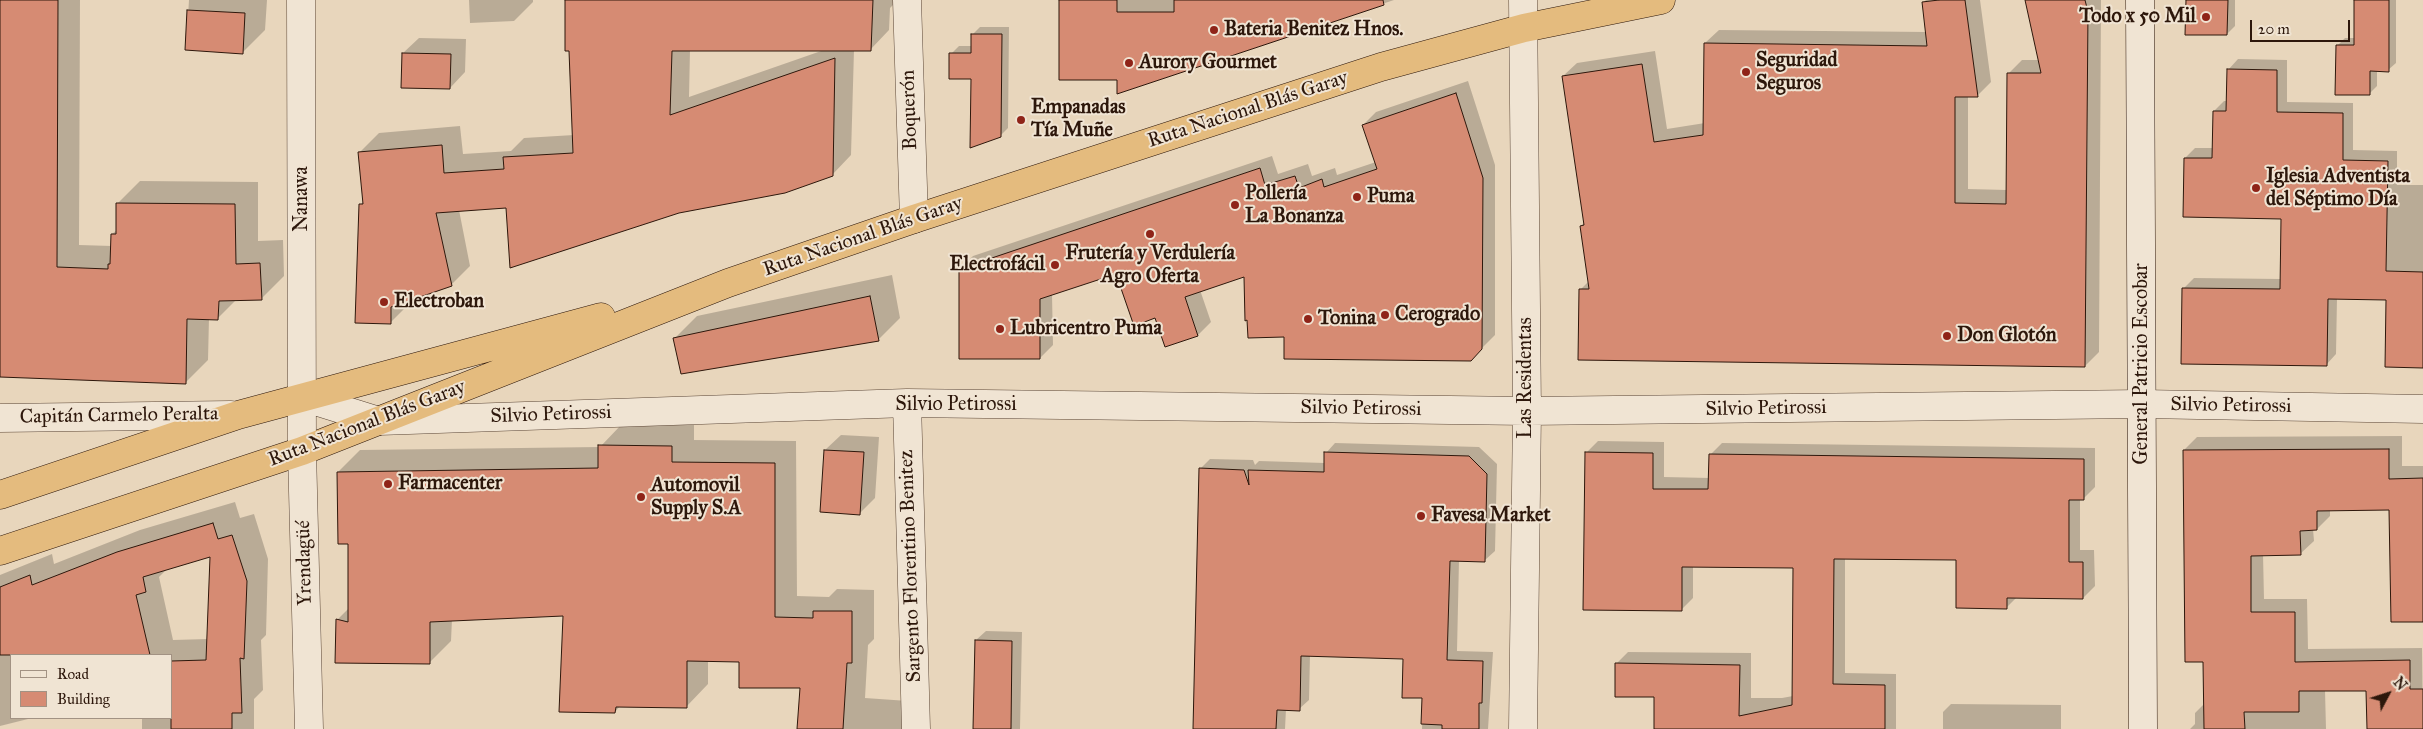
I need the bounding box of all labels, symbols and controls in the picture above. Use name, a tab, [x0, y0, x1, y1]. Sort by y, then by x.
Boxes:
place label: Todo x 50 Mil	[2079, 5, 2196, 29]
scale bar	[2253, 10, 2353, 42]
marker: Todo x 50 Mil	[2200, 11, 2212, 23]
place label: Bateria Benitez Hnos.	[1224, 18, 1403, 42]
text: 20 m	[2258, 20, 2290, 38]
marker: Bateria Benitez Hnos.	[1208, 24, 1220, 36]
place label: Seguridad Seguros	[1756, 49, 1837, 96]
place label: Aurory Gourmet	[1139, 51, 1277, 75]
marker: Aurory Gourmet	[1123, 57, 1135, 69]
street label: Ruta Nacional Blás Garay	[1145, 66, 1351, 154]
marker: Seguridad Seguros	[1740, 66, 1752, 78]
street label: Boquerón	[897, 69, 923, 151]
place label: Empanadas Tía Muñe	[1031, 96, 1126, 143]
marker: Empanadas Tía Muñe	[1015, 114, 1027, 126]
place label: Iglesia Adventista del Séptimo Día	[2266, 165, 2410, 212]
street label: Nanawa	[290, 166, 314, 232]
place label: Pollería La Bonanza	[1245, 182, 1344, 229]
marker: Iglesia Adventista del Séptimo Día	[2250, 182, 2262, 194]
place label: Puma	[1367, 185, 1414, 209]
marker: Puma	[1351, 191, 1363, 203]
street label: Ruta Nacional Blás Garay	[760, 192, 966, 282]
marker: Pollería La Bonanza	[1229, 199, 1241, 211]
marker: Frutería y Verdulería Agro Oferta	[1144, 228, 1156, 240]
place label: Frutería y Verdulería Agro Oferta	[1065, 242, 1235, 289]
place label: Electrofácil	[949, 253, 1045, 277]
marker: Electrofácil	[1049, 259, 1061, 271]
street label: General Patricio Escobar	[2130, 263, 2154, 465]
place label: Electroban	[394, 290, 484, 314]
marker: Electroban	[378, 296, 390, 308]
place label: Cerogrado	[1395, 303, 1480, 327]
place label: Tonina	[1318, 307, 1376, 331]
marker: Cerogrado	[1379, 309, 1391, 321]
marker: Tonina	[1302, 313, 1314, 325]
place label: Lubricentro Puma	[1010, 317, 1162, 341]
street label: Las Residentas	[1514, 317, 1538, 439]
marker: Lubricentro Puma	[994, 323, 1006, 335]
place label: Don Glotón	[1957, 324, 2056, 348]
marker: Don Glotón	[1941, 330, 1953, 342]
street label: Ruta Nacional Blás Garay	[265, 375, 469, 473]
street label: Silvio Petirossi	[895, 393, 1017, 417]
street label: Silvio Petirossi	[2170, 393, 2292, 419]
street label: Silvio Petirossi	[1300, 396, 1422, 422]
street label: Silvio Petirossi	[1705, 396, 1827, 422]
street label: Silvio Petirossi	[490, 401, 612, 429]
street label: Capitán Carmelo Peralta	[19, 402, 219, 430]
street label: Sargento Florentino Benitez	[895, 449, 927, 683]
place label: Farmacenter	[398, 472, 502, 496]
place label: Automovil Supply S.A	[651, 474, 741, 521]
marker: Farmacenter	[382, 478, 394, 490]
marker: Automovil Supply S.A	[635, 491, 647, 503]
place label: Favesa Market	[1431, 504, 1551, 528]
marker: Favesa Market	[1415, 510, 1427, 522]
street label: Yrendagüé	[292, 520, 318, 606]
legend	[10, 654, 172, 719]
text: Road	[57, 665, 89, 683]
north arrow	[2363, 669, 2413, 719]
text: N	[2390, 674, 2410, 694]
text: Building	[57, 690, 110, 708]

